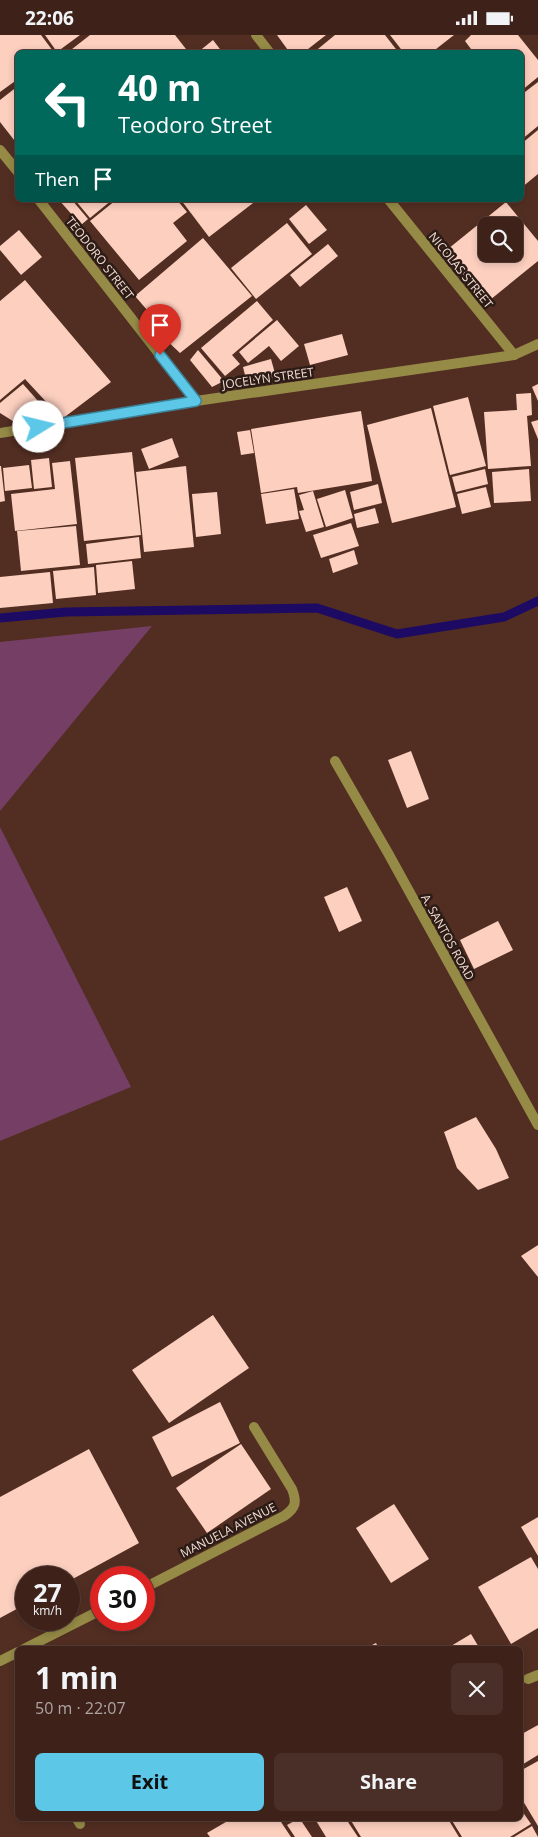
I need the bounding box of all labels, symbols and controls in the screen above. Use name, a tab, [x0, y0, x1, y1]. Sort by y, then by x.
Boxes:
text: 22:06	[25, 5, 74, 31]
text: 40 m	[118, 64, 201, 111]
icon: left	[35, 70, 100, 135]
text: Teodoro Street	[118, 109, 272, 139]
icon: arrive	[89, 165, 117, 193]
text: Then	[35, 166, 79, 192]
street label: TEODORO STREET	[62, 213, 138, 303]
map controls	[478, 217, 523, 262]
button: search	[478, 217, 523, 262]
street label: NICOLAS STREET	[425, 228, 497, 312]
pin	[139, 304, 181, 355]
icon: arrive	[146, 311, 174, 339]
street label: JOCELYN STREET	[220, 363, 315, 393]
position arrow	[12, 400, 64, 452]
street label: A. SANTOS ROAD	[417, 891, 479, 983]
street label: MANUELA AVENUE	[177, 1498, 279, 1562]
speed limit sign: 30	[90, 1566, 155, 1631]
text: 27	[33, 1575, 62, 1609]
text: km/h	[33, 1602, 62, 1619]
text: 1 min	[35, 1657, 118, 1698]
button: close	[451, 1663, 503, 1715]
text: 50 m · 22:07	[35, 1697, 126, 1719]
button: Exit	[35, 1753, 264, 1811]
button: Share	[274, 1753, 503, 1811]

